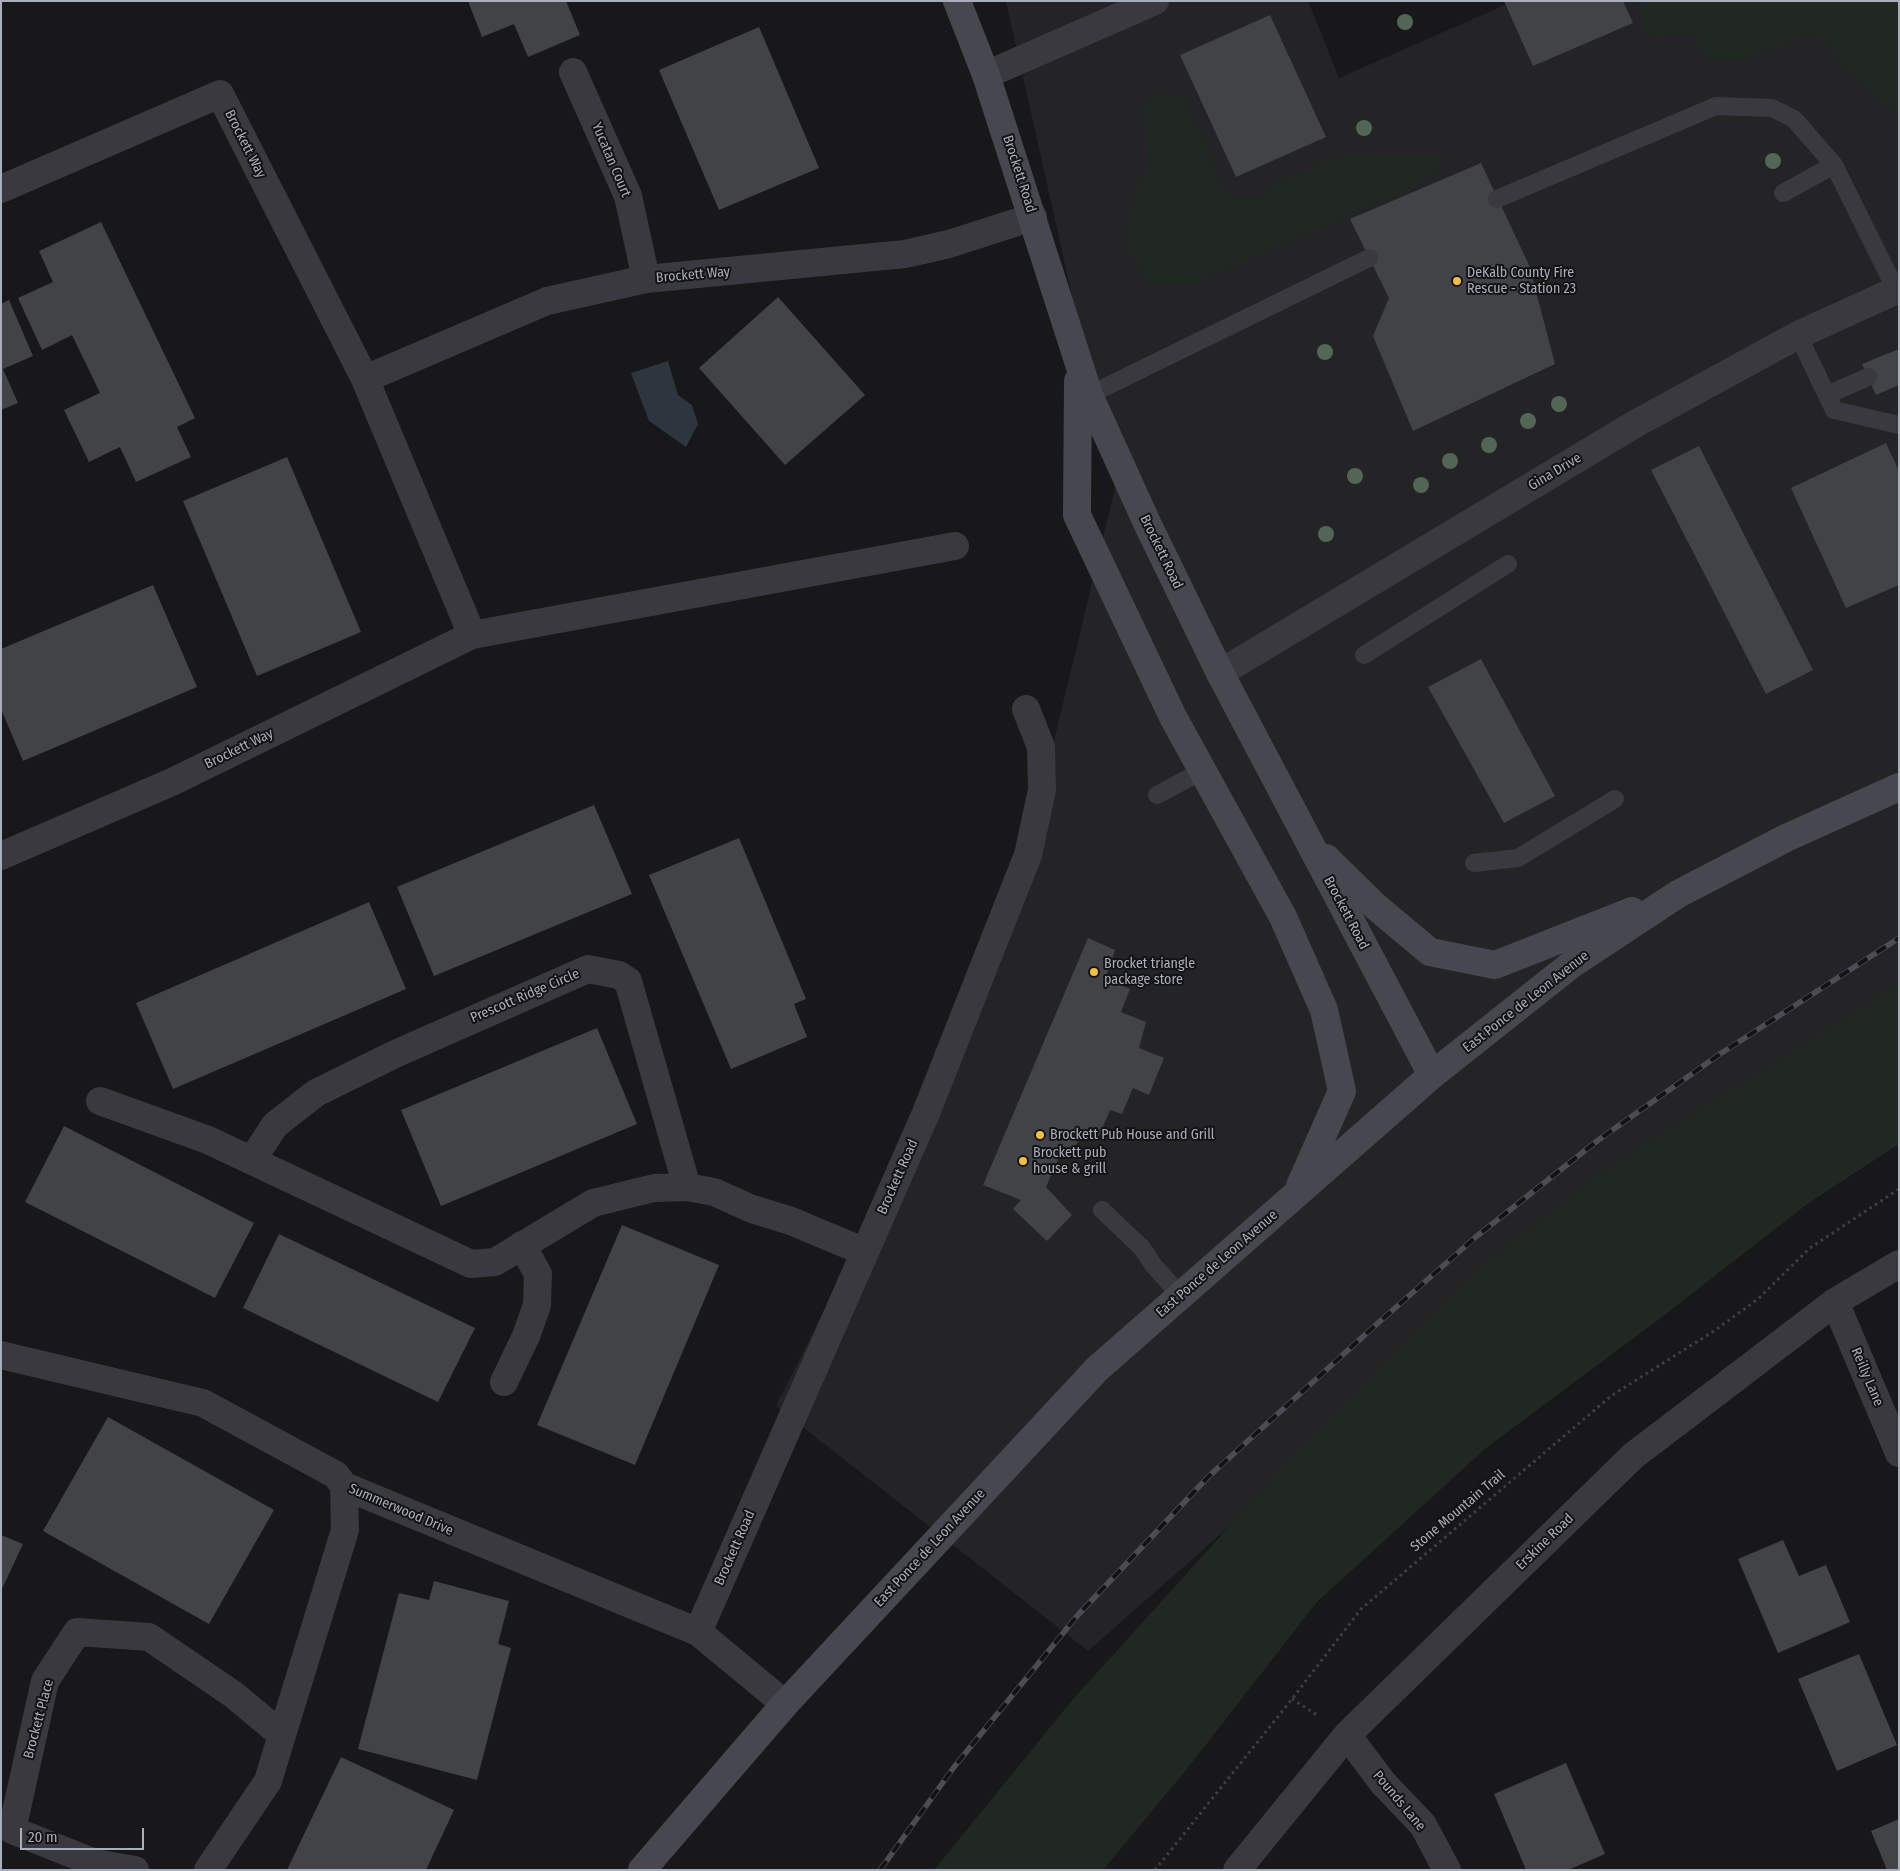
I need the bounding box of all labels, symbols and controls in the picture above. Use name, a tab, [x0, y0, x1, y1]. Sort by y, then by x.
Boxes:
street label: Brockett Way	[221, 107, 269, 181]
street label: Yucatan Court	[588, 120, 634, 200]
street label: Brockett Road	[999, 133, 1039, 215]
street label: Brockett Way	[655, 263, 731, 287]
place label: DeKalb County Fire Rescue - Station 23	[1467, 265, 1576, 298]
marker: DeKalb County Fire Rescue - Station 23	[1451, 275, 1463, 287]
street label: Gina Drive	[1526, 450, 1584, 494]
street label: Brockett Road	[1136, 512, 1186, 592]
street label: Brockett Way	[202, 725, 276, 773]
street label: Brockett Road	[1320, 874, 1372, 952]
street label: East Ponce de Leon Avenue	[1460, 948, 1592, 1056]
place label: Brocket triangle package store	[1104, 956, 1195, 989]
street label: Prescott Ridge Circle	[468, 965, 582, 1027]
marker: Brocket triangle package store	[1088, 966, 1100, 978]
place label: Brockett Pub House and Grill	[1050, 1127, 1215, 1143]
marker: Brockett Pub House and Grill	[1034, 1129, 1046, 1141]
street label: Brockett Road	[874, 1137, 922, 1217]
place label: Brockett pub house & grill	[1033, 1145, 1106, 1178]
marker: Brockett pub house & grill	[1017, 1155, 1029, 1167]
street label: East Ponce de Leon Avenue	[1153, 1207, 1281, 1321]
street label: Reilly Lane	[1847, 1345, 1887, 1409]
street label: Stone Mountain Trail	[1407, 1467, 1509, 1555]
street label: Summerwood Drive	[346, 1480, 456, 1540]
street label: East Ponce de Leon Avenue	[871, 1486, 989, 1610]
street label: Brockett Road	[711, 1508, 759, 1588]
street label: Erskine Road	[1513, 1510, 1577, 1574]
street label: Brockett Place	[20, 1677, 58, 1761]
street label: Pounds Lane	[1369, 1768, 1429, 1834]
scale bar	[22, 1818, 146, 1850]
text: 20 m	[28, 1828, 58, 1846]

